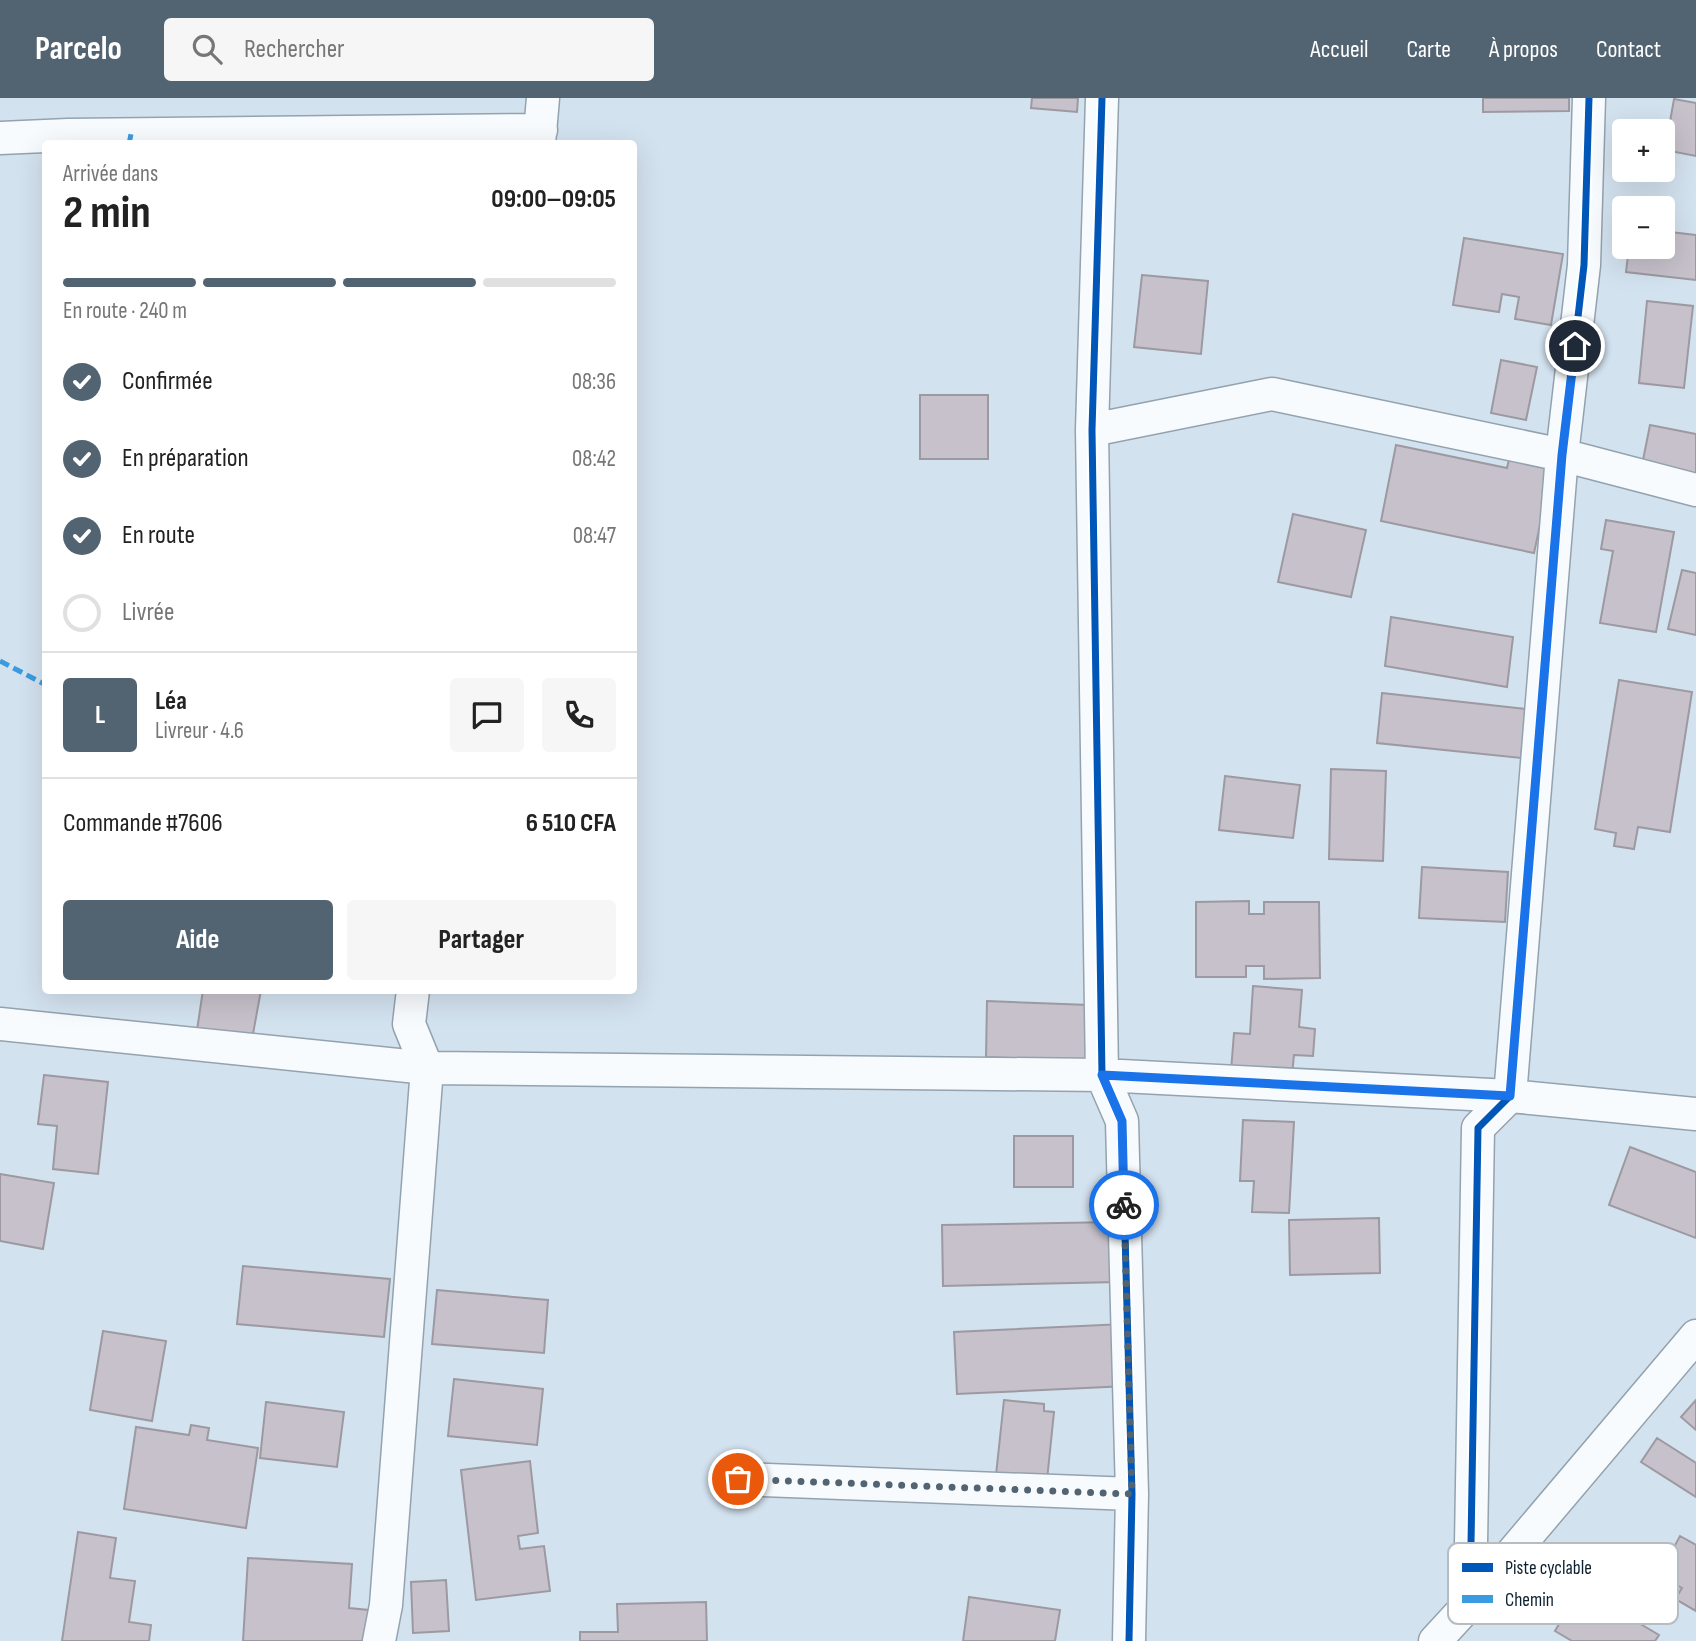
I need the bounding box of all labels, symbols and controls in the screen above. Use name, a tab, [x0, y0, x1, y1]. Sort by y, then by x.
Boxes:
search box	[164, 18, 654, 81]
text: Parcelo	[35, 29, 122, 69]
icon: search	[188, 30, 226, 68]
text: Rechercher	[244, 34, 345, 65]
text: Accueil	[1310, 35, 1369, 64]
text: Carte	[1407, 35, 1451, 64]
text: À propos	[1489, 35, 1558, 64]
text: Contact	[1596, 35, 1661, 64]
map controls	[1612, 119, 1675, 259]
button: +	[1612, 119, 1675, 182]
text: Arrivée dans	[63, 160, 158, 188]
text: 09:00–09:05	[491, 184, 616, 215]
text: 2 min	[63, 186, 151, 241]
button: −	[1612, 196, 1675, 259]
text: En route · 240 m	[63, 297, 187, 325]
pin	[1545, 316, 1605, 376]
icon: home	[1556, 327, 1594, 365]
icon: check	[63, 363, 101, 401]
text: Confirmée	[122, 366, 213, 397]
text: 08:36	[572, 368, 616, 396]
icon: check	[63, 440, 101, 478]
text: En préparation	[122, 443, 249, 474]
text: 08:42	[572, 445, 616, 473]
icon: check	[63, 517, 101, 555]
text: En route	[122, 520, 195, 551]
text: 08:47	[573, 522, 616, 550]
text: Livrée	[122, 597, 174, 628]
button: chat	[450, 678, 524, 752]
button: phone	[542, 678, 616, 752]
text: Léa	[155, 686, 187, 717]
text: L	[95, 700, 105, 731]
text: Livreur · 4.6	[155, 717, 244, 745]
text: Commande #7606	[63, 808, 223, 839]
text: 6 510 CFA	[526, 808, 616, 839]
button: Aide	[63, 900, 333, 980]
button: Partager	[347, 900, 616, 980]
courier	[1089, 1170, 1159, 1240]
icon: bike	[1105, 1186, 1143, 1224]
pin	[708, 1449, 768, 1509]
icon: bag	[719, 1460, 757, 1498]
legend	[1448, 1543, 1678, 1624]
text: Piste cyclable	[1505, 1557, 1592, 1580]
text: Chemin	[1505, 1589, 1554, 1612]

